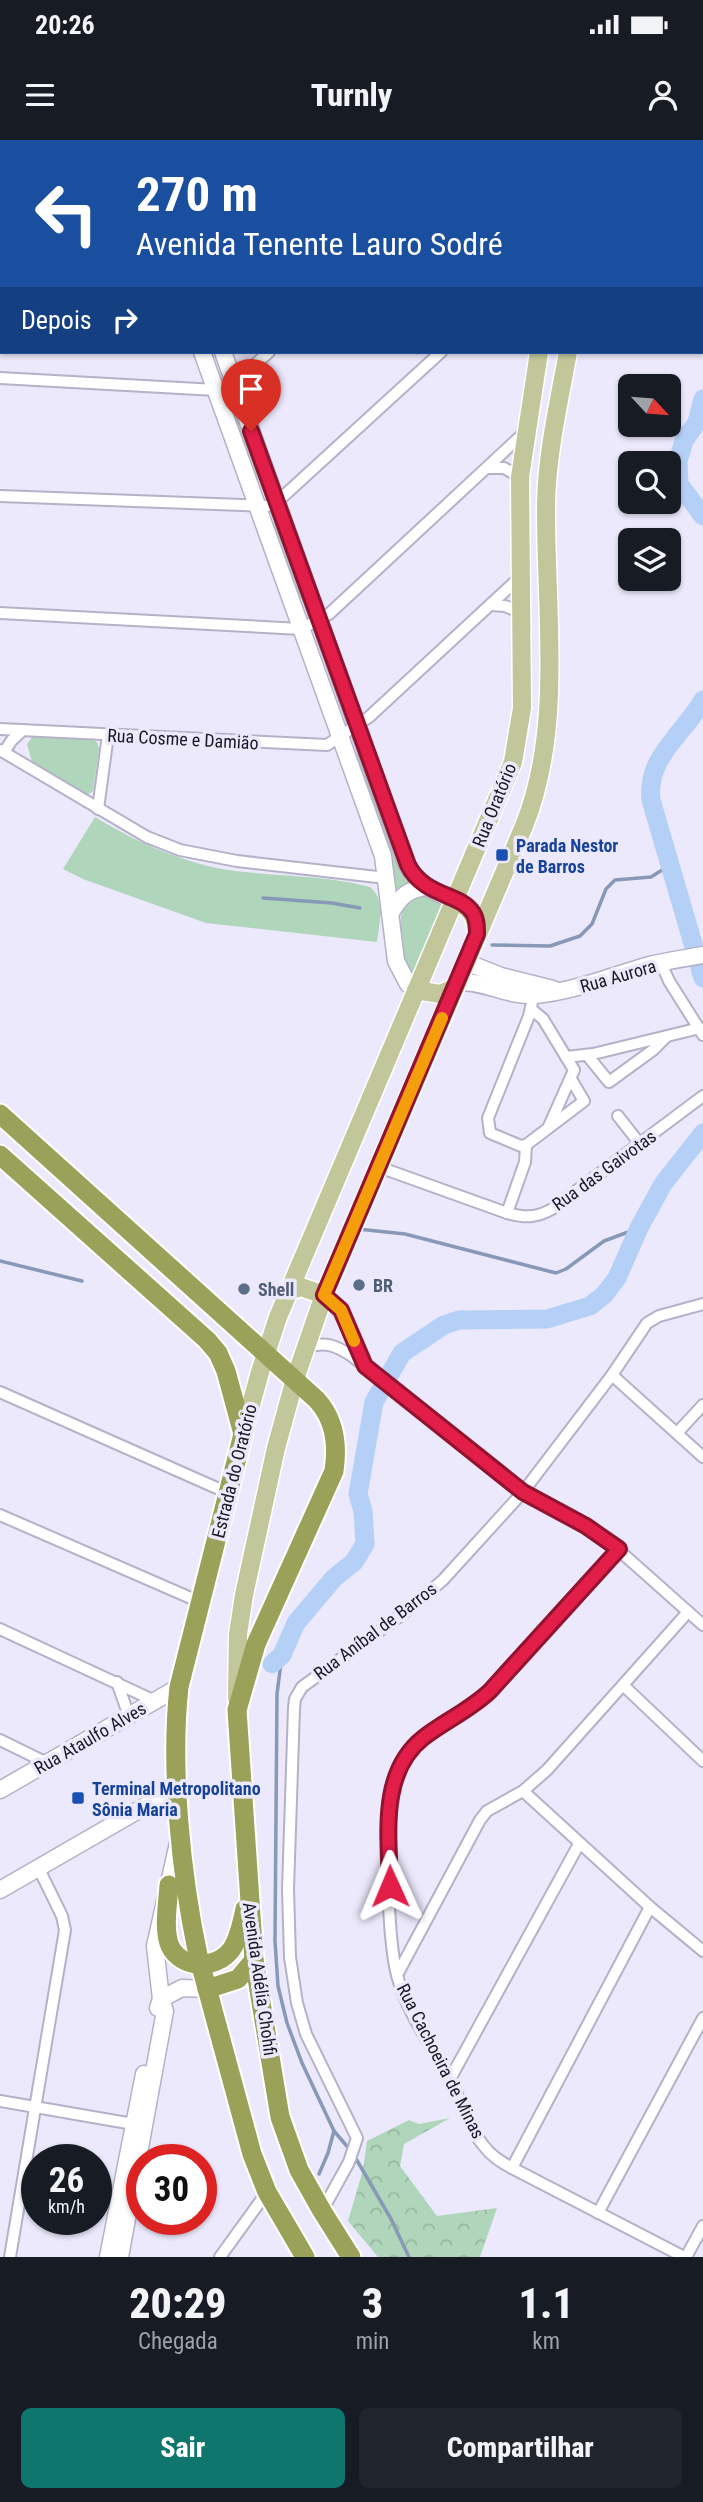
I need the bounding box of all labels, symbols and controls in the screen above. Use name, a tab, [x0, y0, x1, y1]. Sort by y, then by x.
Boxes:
text: 20:26	[35, 10, 95, 40]
icon: menu	[21, 76, 59, 114]
text: Turnly	[311, 76, 392, 114]
icon: person	[644, 76, 682, 114]
text: 270 m	[136, 166, 258, 223]
icon: left	[21, 168, 112, 259]
text: Avenida Tenente Lauro Sodré	[136, 225, 503, 263]
icon: right	[106, 301, 144, 339]
text: Depois	[21, 305, 92, 335]
pin	[221, 359, 281, 431]
icon: arrive	[232, 370, 270, 408]
north arrow	[618, 374, 681, 438]
map controls	[618, 374, 681, 591]
button: search	[618, 451, 681, 514]
button: layers	[618, 528, 681, 591]
street label: Rua Cosme e Damião	[107, 725, 259, 753]
street label: Rua Oratório	[468, 760, 520, 850]
place label: Parada Nestor de Barros	[516, 835, 618, 877]
marker: Parada Nestor de Barros	[494, 847, 510, 863]
street label: Rua Aurora	[578, 955, 658, 997]
street label: Rua das Gaivotas	[548, 1125, 660, 1215]
place label: BR	[373, 1275, 393, 1296]
marker: BR	[351, 1277, 367, 1293]
place label: Shell	[258, 1279, 294, 1300]
marker: Shell	[236, 1281, 252, 1297]
street label: Estrada do Oratório	[207, 1402, 261, 1540]
street label: Rua Aníbal de Barros	[310, 1578, 440, 1684]
street label: Rua Ataulfo Alves	[30, 1698, 150, 1778]
place label: Terminal Metropolitano Sônia Maria	[92, 1778, 261, 1820]
marker: Terminal Metropolitano Sônia Maria	[70, 1790, 86, 1806]
position arrow	[353, 1849, 427, 1923]
street label: Avenida Adélia Chohfi	[239, 1901, 281, 2057]
street label: Rua Cachoeira de Minas	[393, 1980, 489, 2142]
speed limit sign: 30	[126, 2144, 217, 2235]
text: 26	[49, 2160, 84, 2201]
text: km/h	[48, 2196, 85, 2217]
text: 20:29	[129, 2279, 226, 2328]
text: 3	[362, 2279, 383, 2328]
text: 1.1	[519, 2279, 574, 2328]
text: Chegada	[138, 2328, 218, 2355]
text: min	[356, 2328, 389, 2355]
text: km	[532, 2328, 560, 2355]
button: Sair	[21, 2408, 345, 2488]
button: Compartilhar	[359, 2408, 682, 2488]

